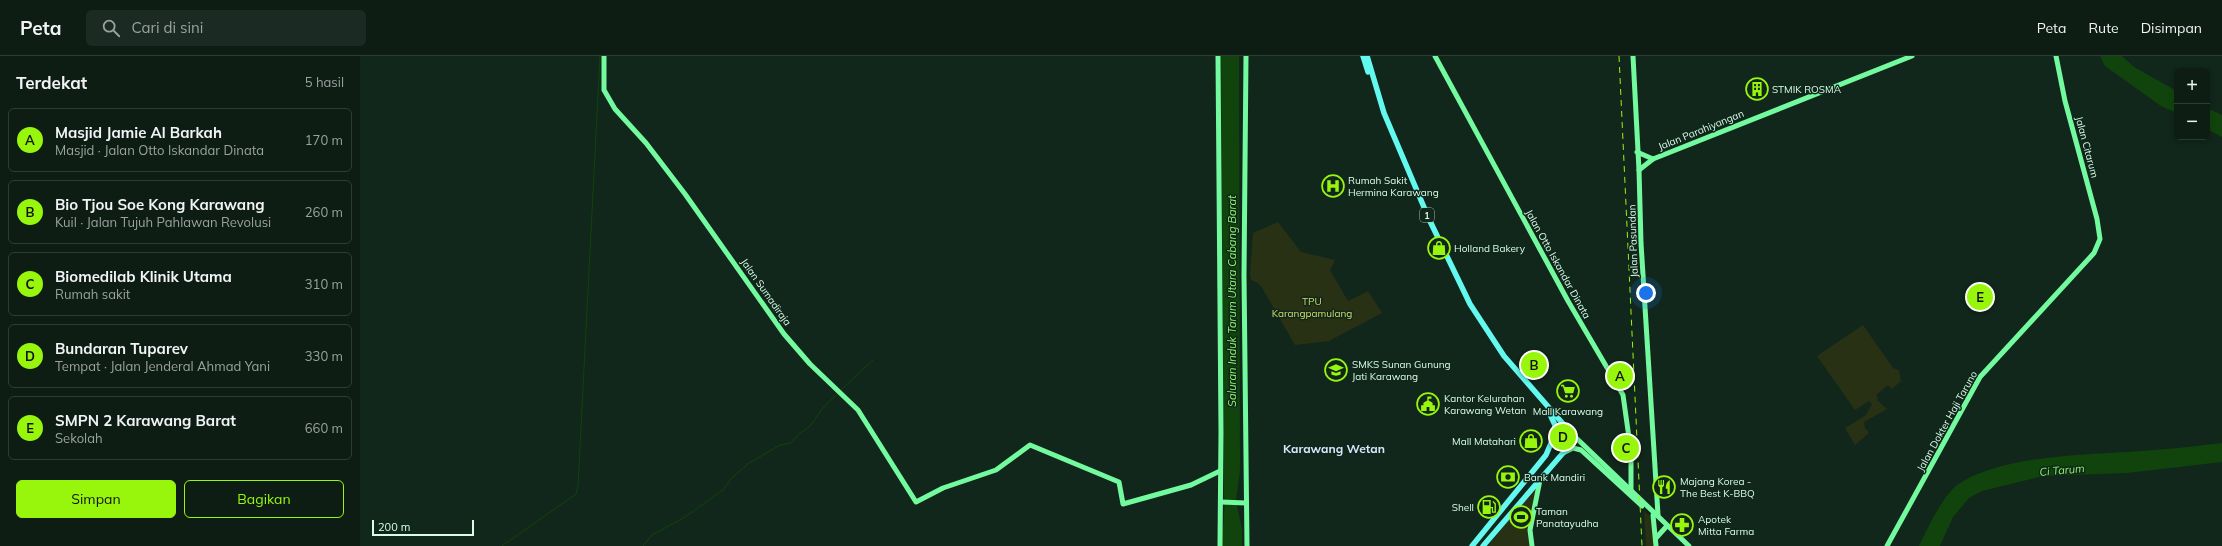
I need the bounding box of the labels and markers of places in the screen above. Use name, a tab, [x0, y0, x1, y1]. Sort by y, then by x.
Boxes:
building icon: STMIK ROSMA	[1744, 76, 1770, 102]
place label: STMIK ROSMA	[1772, 83, 1842, 96]
hospital icon: Rumah Sakit Hermina Karawang	[1320, 173, 1346, 199]
place label: Rumah Sakit Hermina Karawang	[1348, 174, 1439, 199]
shop icon: Holland Bakery	[1426, 235, 1452, 261]
place label: Holland Bakery	[1454, 242, 1526, 255]
pin: E	[1967, 282, 1993, 312]
pin: B	[1521, 350, 1547, 380]
school or university icon: SMKS Sunan Gunung Jati Karawang	[1323, 357, 1349, 383]
place label: SMKS Sunan Gunung Jati Karawang	[1352, 358, 1451, 383]
pin: A	[1607, 361, 1633, 391]
supermarket icon: Mall Karawang	[1555, 378, 1581, 404]
public building icon: Kantor Kelurahan Karawang Wetan	[1415, 391, 1441, 417]
place label: Kantor Kelurahan Karawang Wetan	[1444, 392, 1526, 417]
place label: Mall Karawang	[1533, 405, 1603, 418]
pin: D	[1550, 422, 1576, 452]
shop icon: Mall Matahari	[1518, 428, 1544, 454]
pin: C	[1613, 433, 1639, 463]
place label: Mall Matahari	[1452, 435, 1516, 448]
bank icon: Bank Mandiri	[1495, 464, 1521, 490]
place label: Bank Mandiri	[1524, 471, 1585, 484]
restaurant icon: Majang Korea - The Best K-BBQ	[1651, 474, 1677, 500]
place label: Majang Korea - The Best K-BBQ	[1680, 475, 1755, 500]
fuel station icon: Shell	[1476, 494, 1502, 520]
place label: Shell	[1452, 501, 1474, 514]
sports icon: Taman Panatayudha	[1508, 504, 1534, 530]
place label: Taman Panatayudha	[1536, 505, 1599, 530]
pharmacy icon: Apotek Mitta Farma	[1669, 512, 1695, 538]
place label: Apotek Mitta Farma	[1698, 513, 1754, 538]

